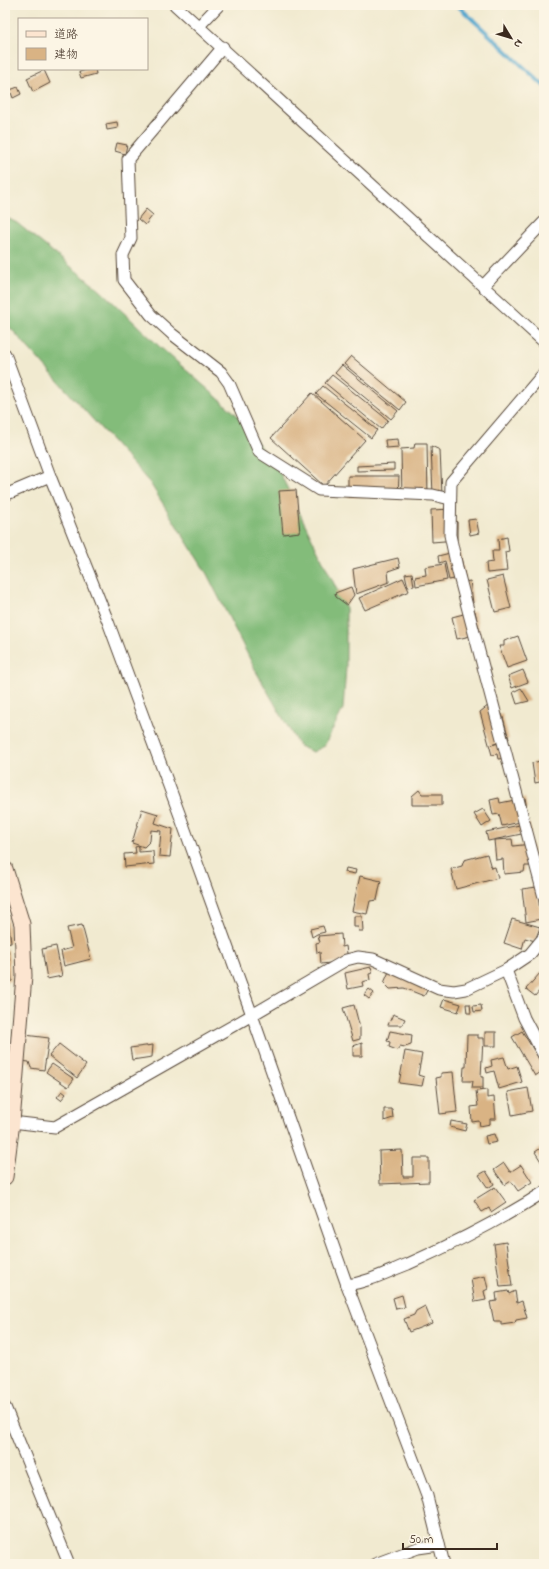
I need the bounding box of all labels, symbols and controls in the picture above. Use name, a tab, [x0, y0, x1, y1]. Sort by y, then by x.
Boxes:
legend	[18, 18, 148, 70]
north arrow	[491, 18, 531, 58]
text: 道路	[54, 26, 78, 44]
text: N	[509, 36, 527, 51]
text: 建物	[54, 46, 78, 64]
scale bar	[403, 1525, 497, 1551]
text: 50 m	[409, 1531, 433, 1549]

